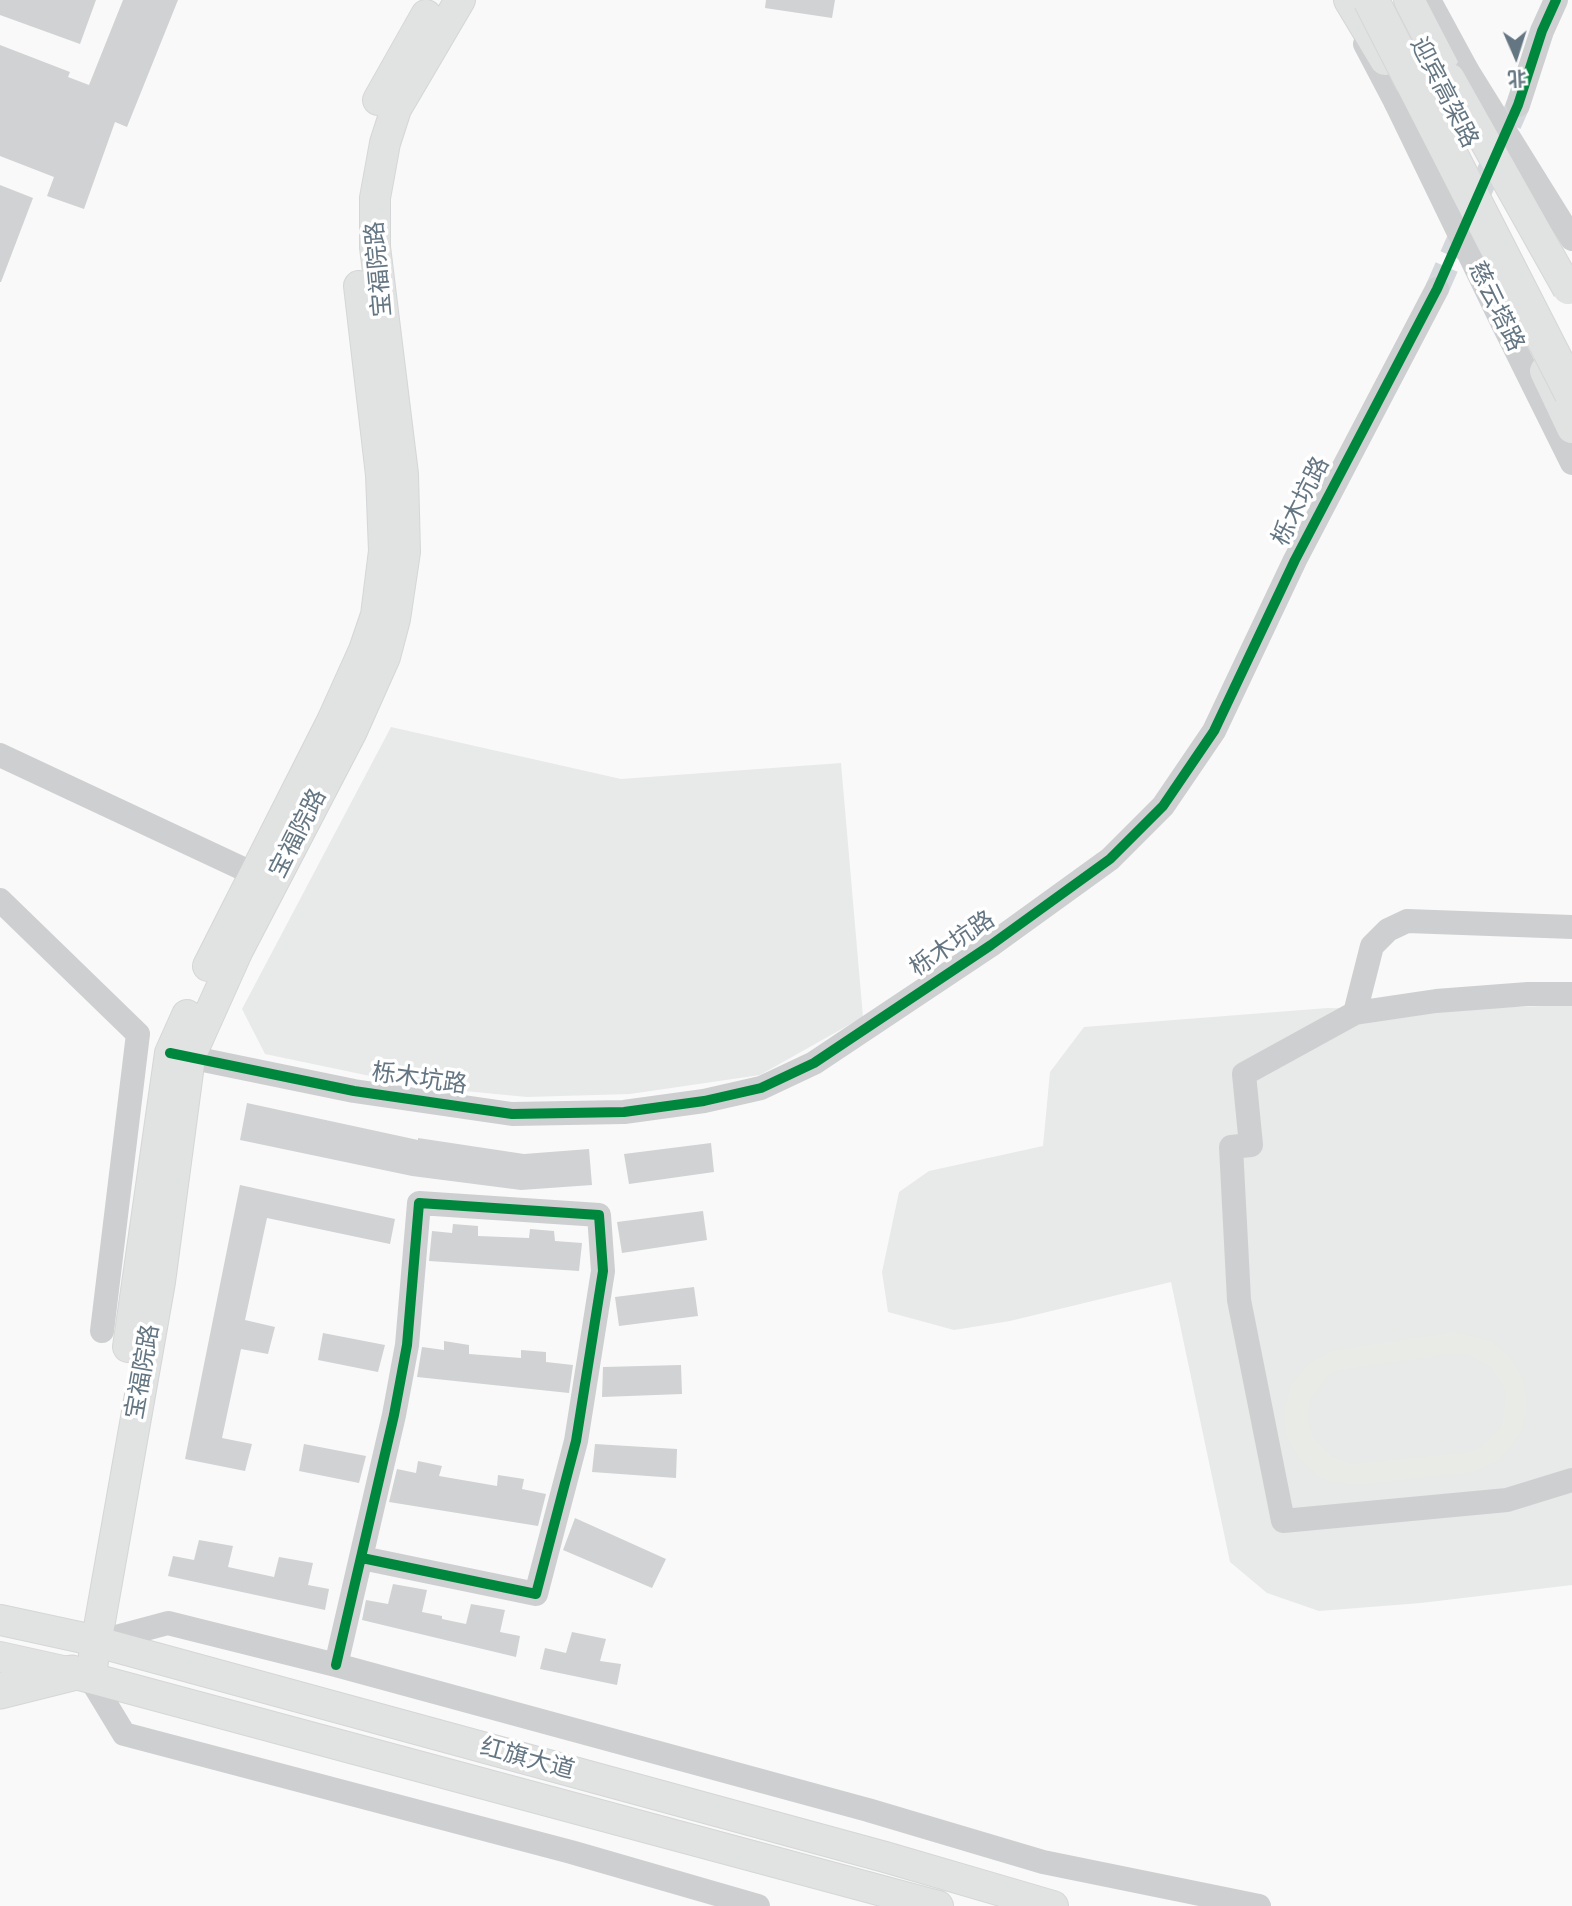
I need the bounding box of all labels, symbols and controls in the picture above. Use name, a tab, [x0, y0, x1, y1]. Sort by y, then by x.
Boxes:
north arrow	[1481, 21, 1551, 91]
street label: 迎宾高架路	[1403, 33, 1483, 153]
text: 北	[1507, 65, 1527, 89]
street label: 宝福院路	[361, 220, 399, 318]
street label: 慈云塔路	[1461, 258, 1529, 356]
street label: 栎木坑路	[1267, 453, 1337, 551]
street label: 宝福院路	[264, 785, 334, 883]
street label: 栎木坑路	[905, 906, 1001, 984]
street label: 栎木坑路	[369, 1059, 469, 1101]
street label: 宝福院路	[121, 1322, 167, 1422]
street label: 红旗大道	[477, 1734, 577, 1786]

